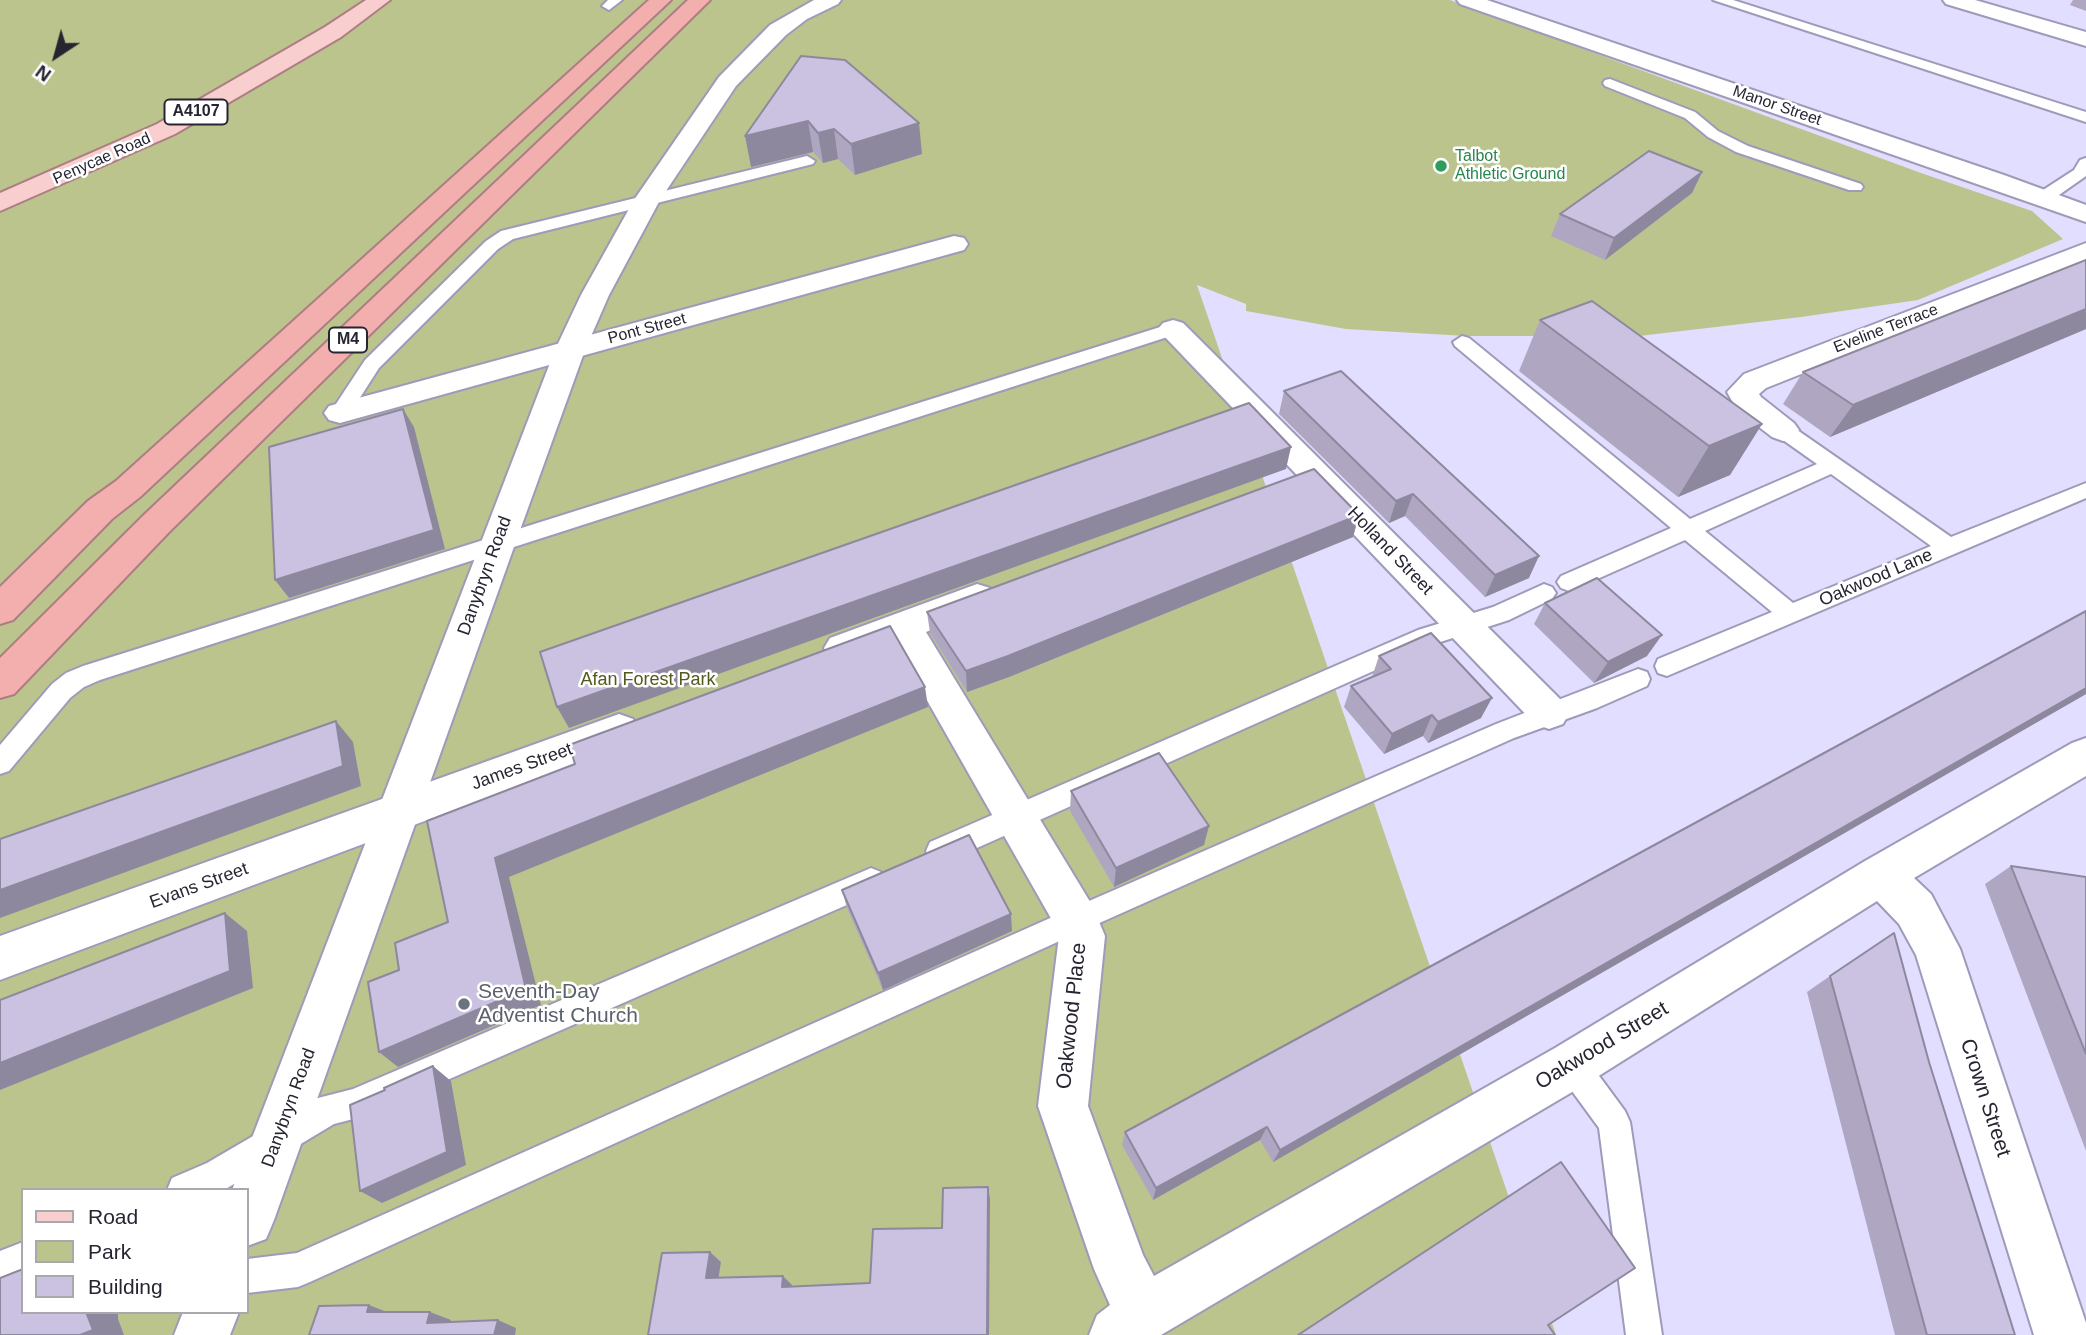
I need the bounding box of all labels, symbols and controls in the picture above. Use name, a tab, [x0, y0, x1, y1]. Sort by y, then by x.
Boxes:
north arrow	[21, 21, 91, 91]
text: N	[32, 61, 55, 86]
street label: Manor Street	[1730, 82, 1824, 130]
road number: A4107	[164, 100, 228, 124]
street label: Penycae Road	[50, 129, 154, 189]
place label: Talbot Athletic Ground	[1455, 147, 1565, 185]
marker: Talbot Athletic Ground	[1433, 158, 1449, 174]
street label: Eveline Terrace	[1831, 300, 1941, 358]
street label: Pont Street	[606, 309, 688, 349]
road number: M4	[329, 328, 367, 352]
street label: Holland Street	[1343, 502, 1437, 600]
street label: Danybryn Road	[453, 514, 517, 638]
street label: Oakwood Lane	[1816, 544, 1936, 612]
park label: Afan Forest Park	[580, 669, 716, 691]
street label: James Street	[468, 739, 576, 795]
street label: Evans Street	[147, 858, 251, 914]
street label: Oakwood Place	[1052, 942, 1092, 1090]
place label: Seventh-Day Adventist Church	[478, 979, 638, 1029]
marker: Seventh-Day Adventist Church	[456, 996, 472, 1012]
street label: Oakwood Street	[1531, 996, 1673, 1096]
street label: Crown Street	[1954, 1036, 2016, 1160]
street label: Danybryn Road	[257, 1046, 321, 1170]
legend	[21, 1188, 248, 1314]
text: Road	[88, 1205, 138, 1228]
text: Park	[88, 1240, 131, 1263]
text: Building	[88, 1275, 163, 1298]

